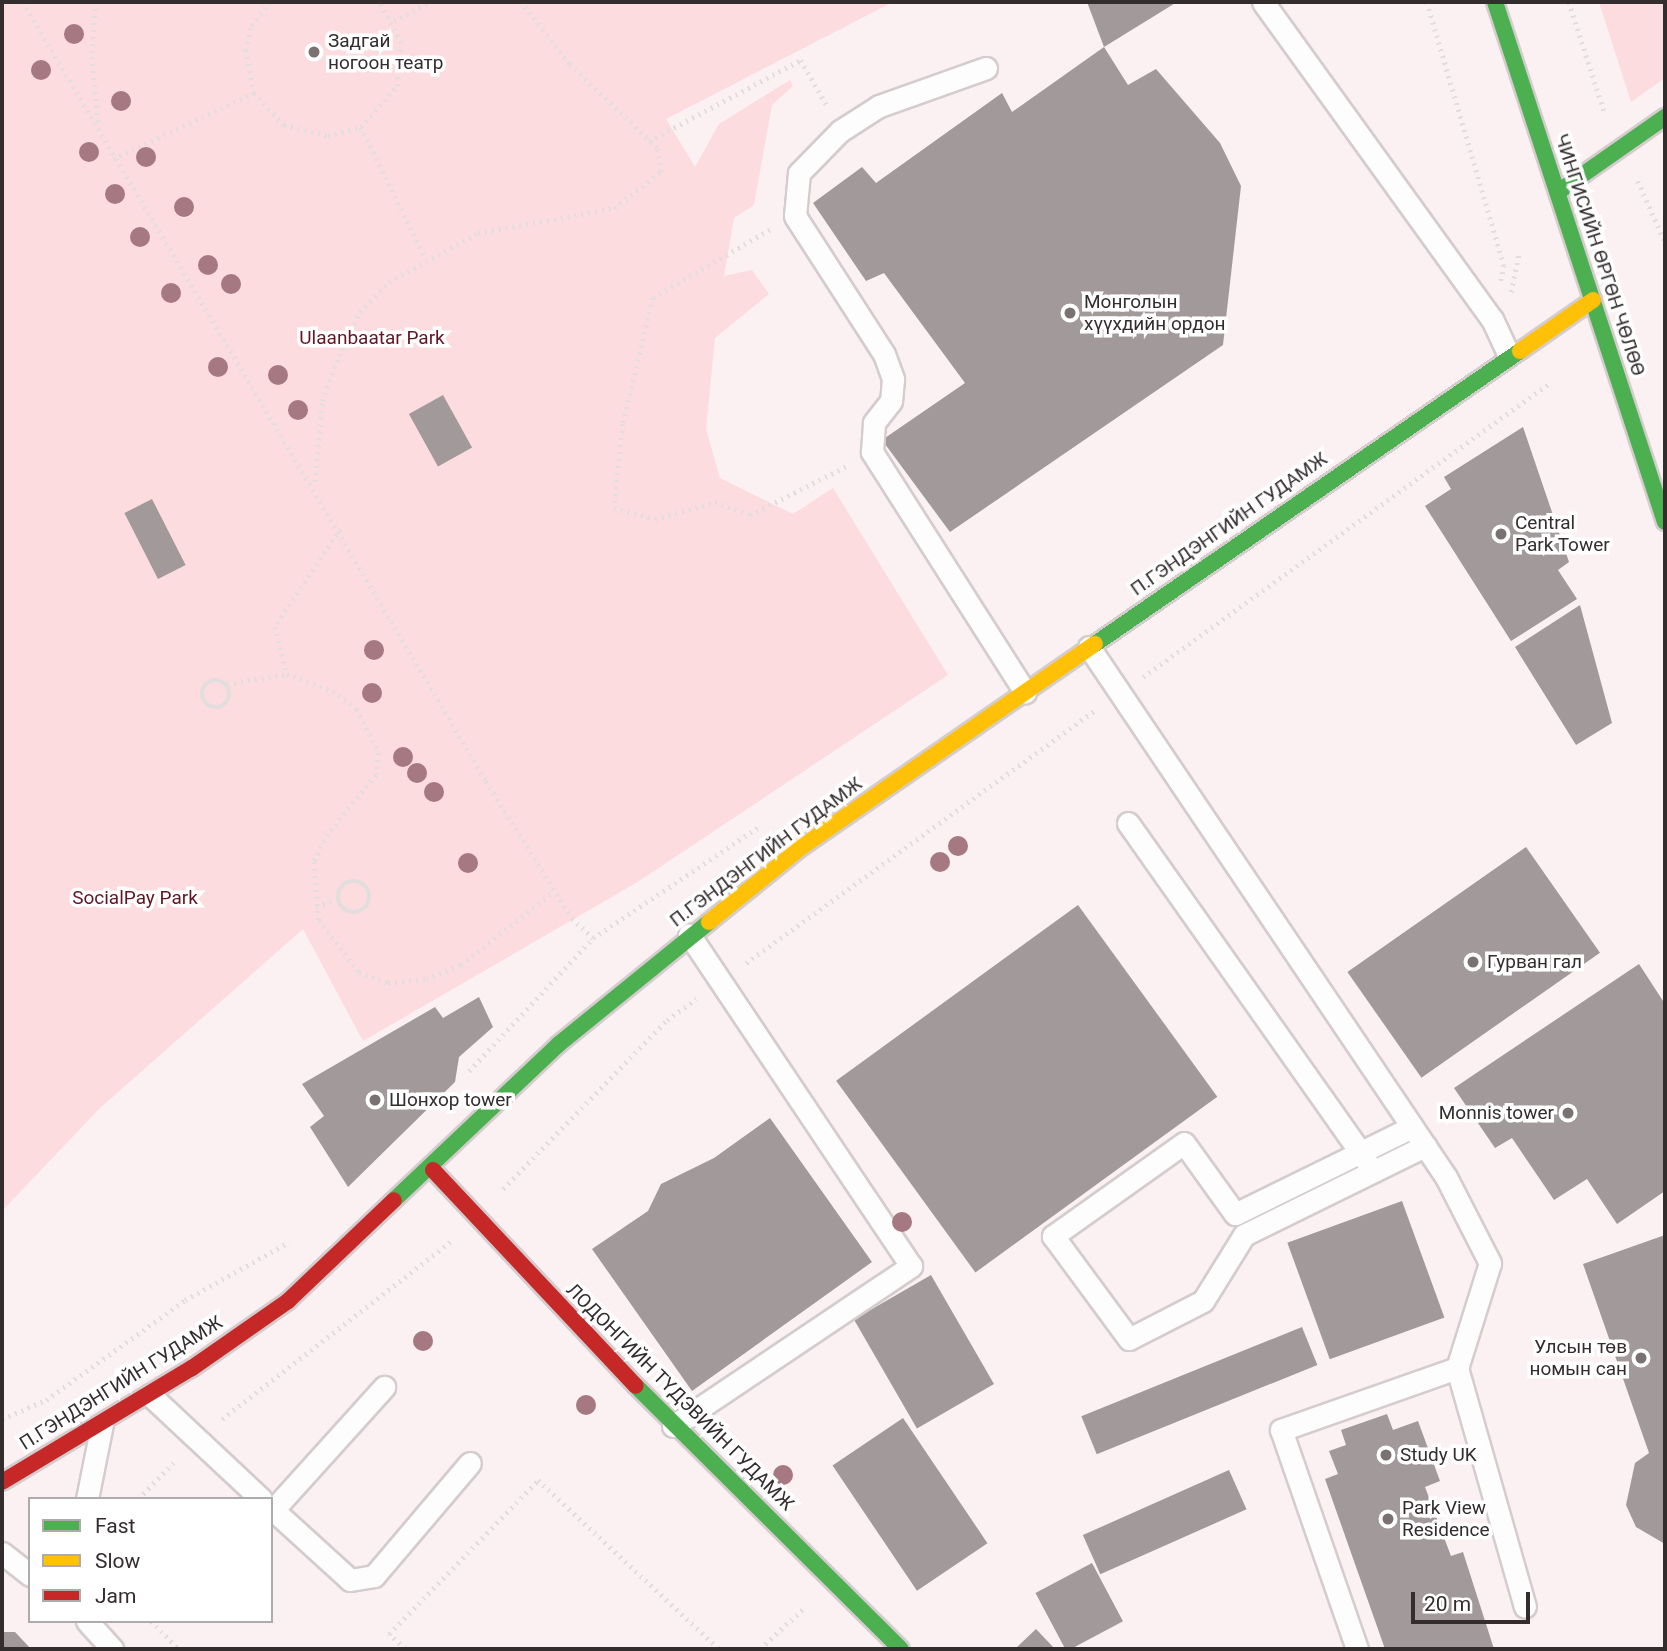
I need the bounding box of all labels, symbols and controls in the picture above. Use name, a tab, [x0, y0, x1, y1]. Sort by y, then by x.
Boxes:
place label: Задгай ногоон театр	[328, 30, 443, 74]
marker: Задгай ногоон театр	[306, 44, 322, 60]
street label: ЧИНГИСИЙН ӨРГӨН ЧӨЛӨӨ	[1550, 131, 1650, 379]
place label: Монголын хүүхдийн ордон	[1084, 291, 1226, 335]
marker: Монголын хүүхдийн ордон	[1062, 305, 1078, 321]
park label: Ulaanbaatar Park	[299, 327, 445, 349]
street label: П.ГЭНДЭНГИЙН ГУДАМЖ	[1126, 447, 1332, 601]
place label: Central Park Tower	[1515, 512, 1610, 556]
marker: Central Park Tower	[1493, 526, 1509, 542]
street label: П.ГЭНДЭНГИЙН ГУДАМЖ	[665, 772, 867, 932]
park label: SocialPay Park	[72, 887, 198, 909]
place label: Гурван гал	[1487, 951, 1582, 973]
marker: Гурван гал	[1465, 954, 1481, 970]
place label: Шонхор tower	[389, 1089, 512, 1111]
marker: Шонхор tower	[367, 1092, 383, 1108]
place label: Monnis tower	[1439, 1102, 1554, 1124]
marker: Monnis tower	[1560, 1105, 1576, 1121]
street label: ЛОДОНГИЙН ТҮДЭВИЙН ГУДАМЖ	[561, 1278, 799, 1516]
street label: П.ГЭНДЭНГИЙН ГУДАМЖ	[15, 1311, 227, 1455]
place label: Улсын төв номын сан	[1529, 1336, 1627, 1380]
marker: Улсын төв номын сан	[1633, 1350, 1649, 1366]
place label: Study UK	[1400, 1444, 1477, 1466]
marker: Study UK	[1378, 1447, 1394, 1463]
legend	[28, 1497, 273, 1623]
place label: Park View Residence	[1402, 1497, 1490, 1541]
marker: Park View Residence	[1380, 1511, 1396, 1527]
text: Fast	[95, 1514, 135, 1538]
text: Slow	[95, 1549, 140, 1573]
scale bar	[1415, 1578, 1534, 1622]
text: Jam	[95, 1584, 136, 1608]
text: 20 m	[1424, 1592, 1471, 1616]

